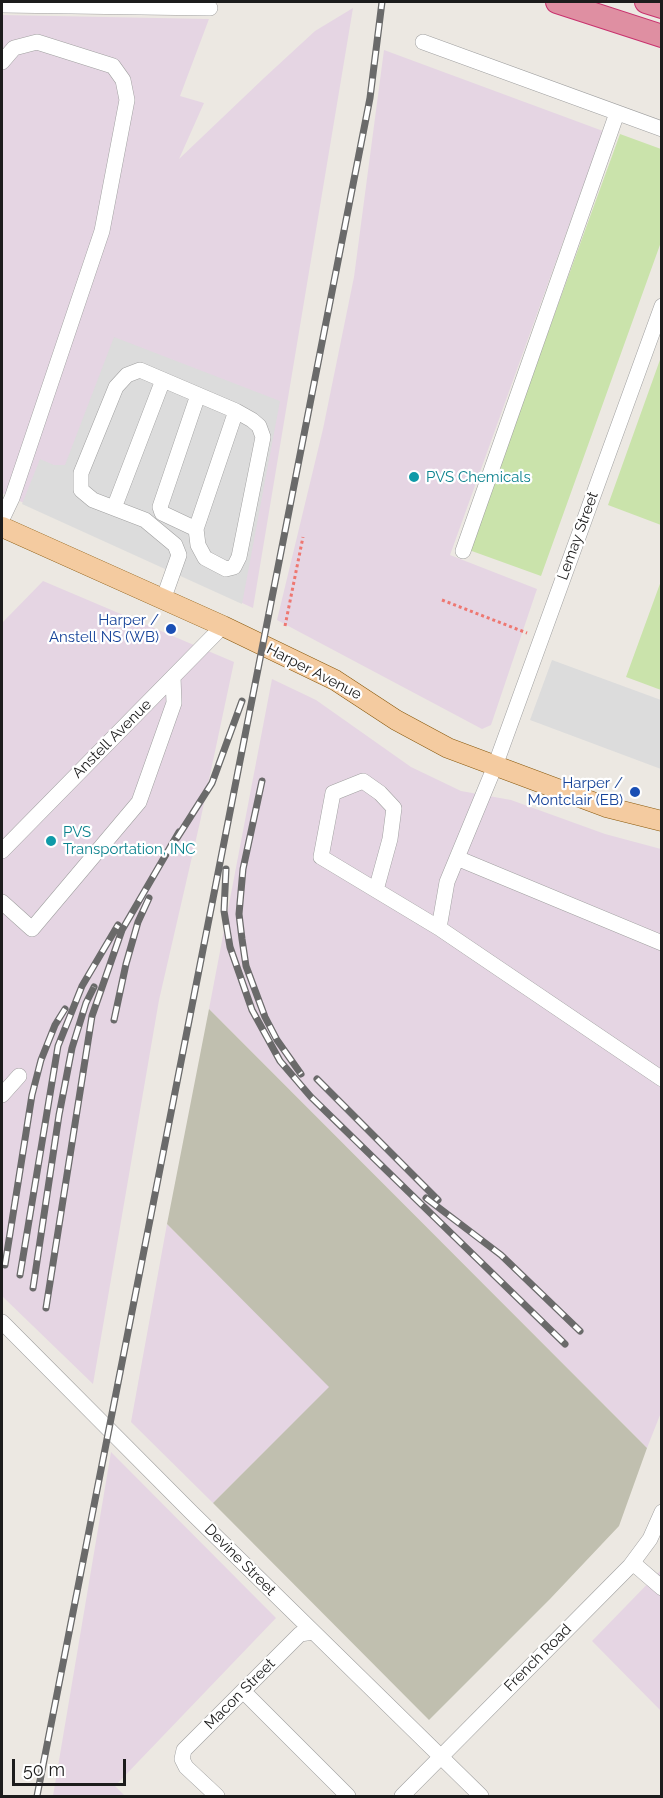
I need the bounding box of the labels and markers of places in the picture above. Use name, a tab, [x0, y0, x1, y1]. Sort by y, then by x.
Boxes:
place label: PVS Chemicals	[426, 468, 531, 486]
marker: PVS Chemicals	[407, 470, 421, 484]
place label: Harper / Anstell NS (WB)	[49, 611, 159, 646]
marker: Harper / Anstell NS (WB)	[164, 622, 178, 636]
place label: Harper / Montclair (EB)	[527, 774, 623, 809]
marker: Harper / Montclair (EB)	[628, 785, 642, 799]
place label: PVS Transportation, INC	[63, 823, 196, 858]
marker: PVS Transportation, INC	[44, 834, 58, 848]

